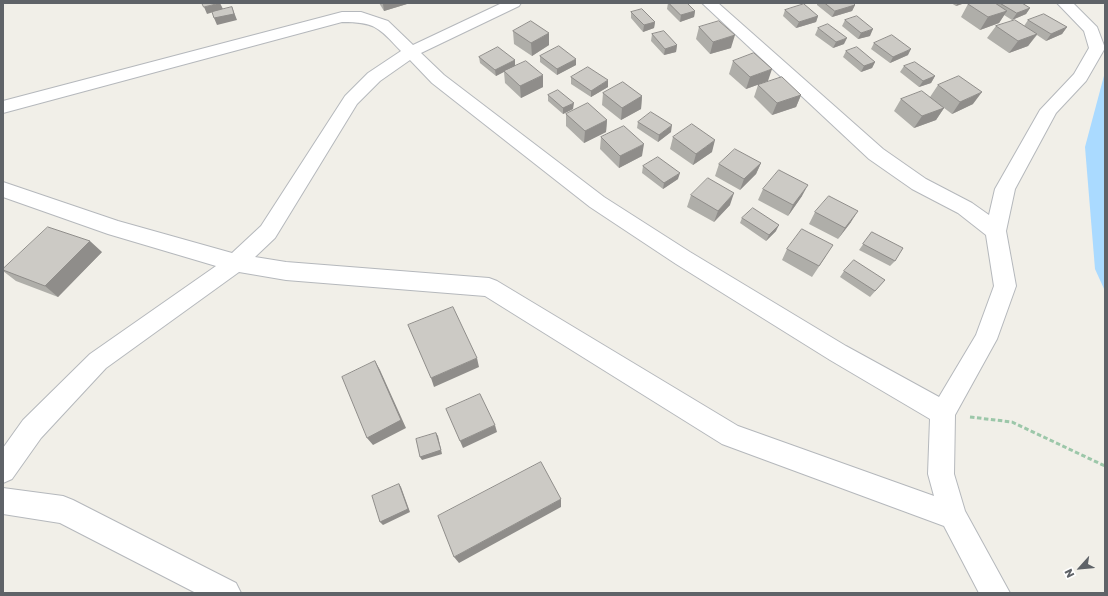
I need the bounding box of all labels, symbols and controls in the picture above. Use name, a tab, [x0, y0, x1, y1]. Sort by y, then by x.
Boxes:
north arrow	[1060, 548, 1100, 588]
text: N	[1061, 567, 1077, 580]

